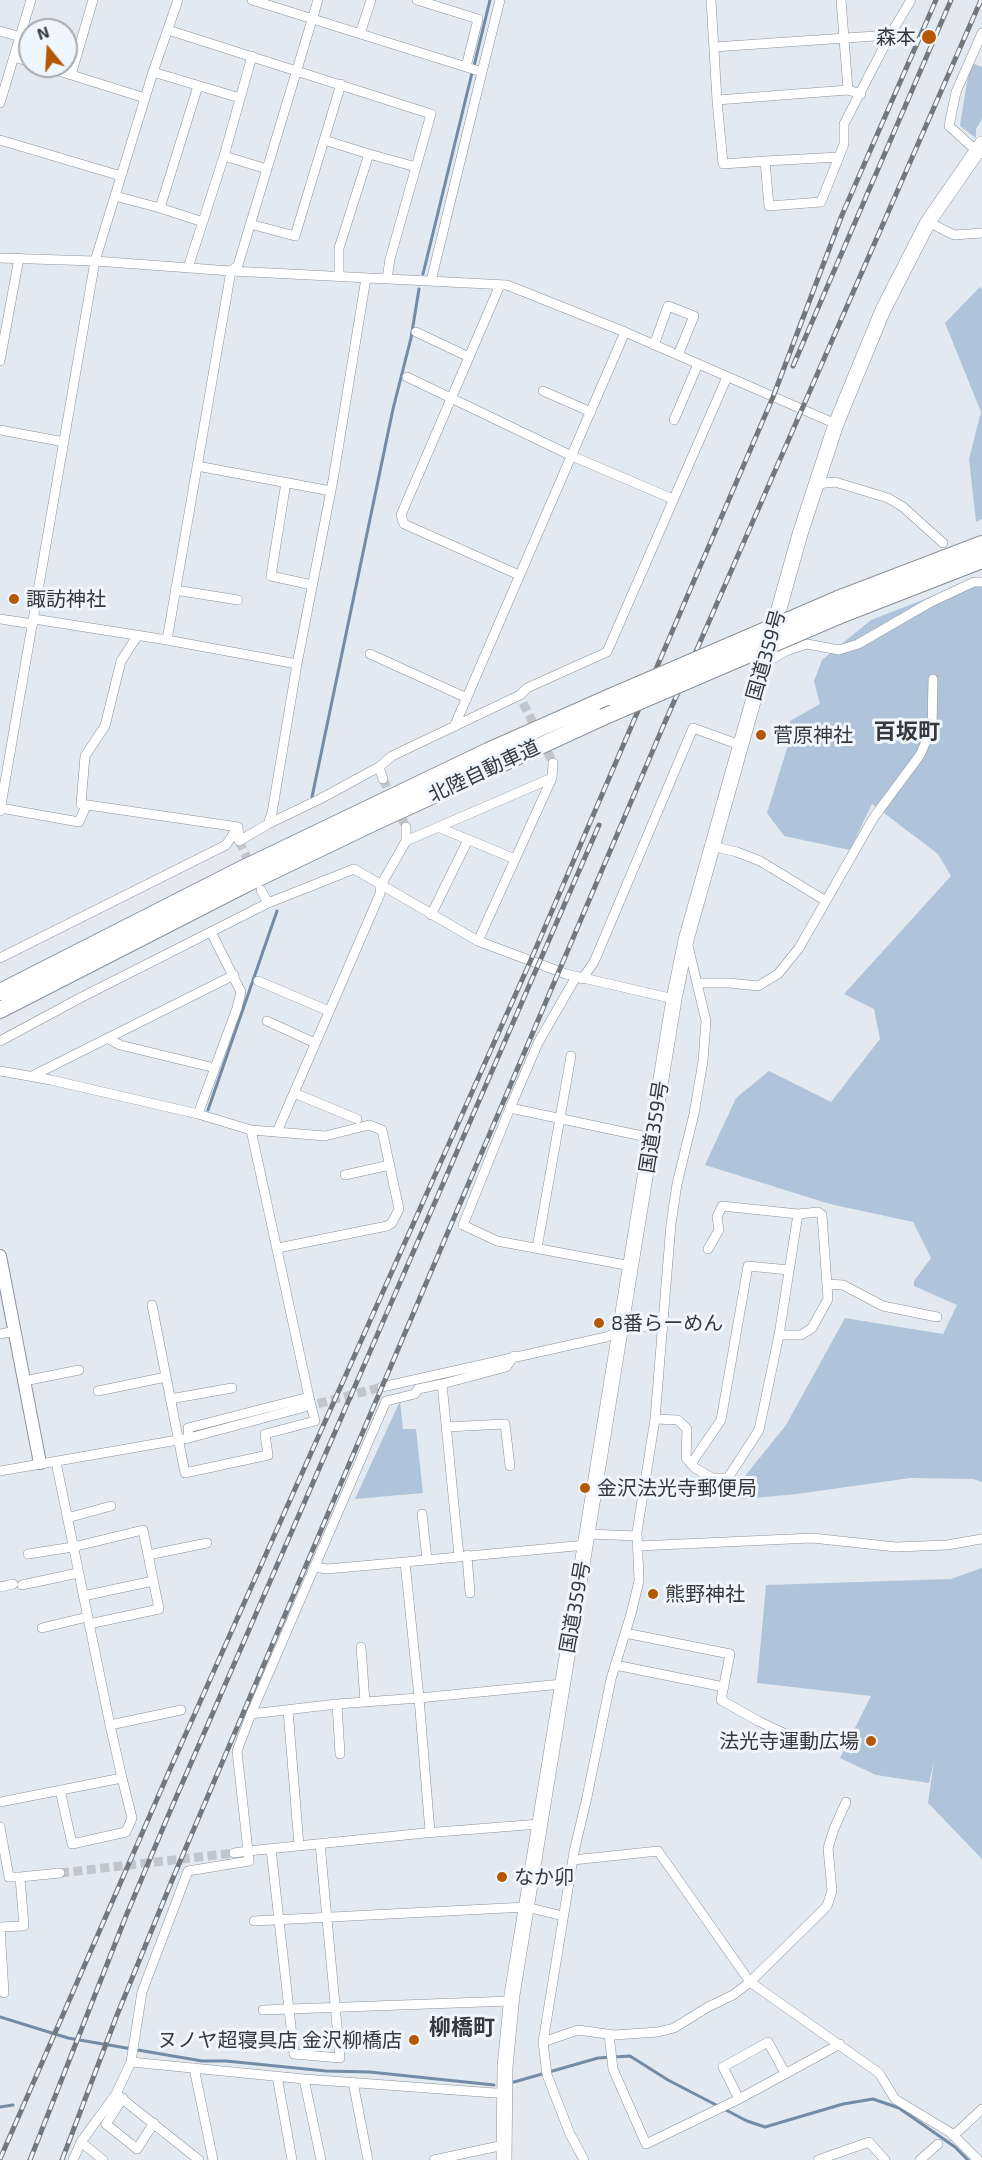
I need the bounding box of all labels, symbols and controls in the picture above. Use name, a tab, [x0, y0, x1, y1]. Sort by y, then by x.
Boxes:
north arrow	[18, 18, 78, 78]
text: N	[34, 21, 51, 43]
place label: 森本	[876, 25, 916, 49]
marker: 森本	[920, 28, 938, 46]
place label: 諏訪神社	[26, 587, 106, 611]
marker: 諏訪神社	[7, 592, 21, 606]
street label: 国道359号	[742, 607, 790, 703]
district label: 百坂町	[874, 719, 940, 745]
place label: 菅原神社	[773, 723, 853, 747]
marker: 菅原神社	[754, 728, 768, 742]
street label: 北陸自動車道	[425, 735, 543, 807]
street label: 国道359号	[635, 1079, 673, 1175]
place label: 8番らーめん	[611, 1311, 723, 1335]
marker: 8番らーめん	[592, 1316, 606, 1330]
place label: 金沢法光寺郵便局	[597, 1476, 757, 1500]
marker: 金沢法光寺郵便局	[578, 1481, 592, 1495]
street label: 国道359号	[555, 1559, 595, 1655]
place label: 熊野神社	[665, 1582, 745, 1606]
marker: 熊野神社	[646, 1587, 660, 1601]
place label: 法光寺運動広場	[719, 1729, 859, 1753]
marker: 法光寺運動広場	[864, 1734, 878, 1748]
place label: なか卯	[514, 1865, 574, 1889]
marker: なか卯	[495, 1870, 509, 1884]
district label: 柳橋町	[429, 2015, 495, 2041]
place label: ヌノヤ超寝具店 金沢柳橋店	[158, 2028, 402, 2052]
marker: ヌノヤ超寝具店 金沢柳橋店	[407, 2033, 421, 2047]

